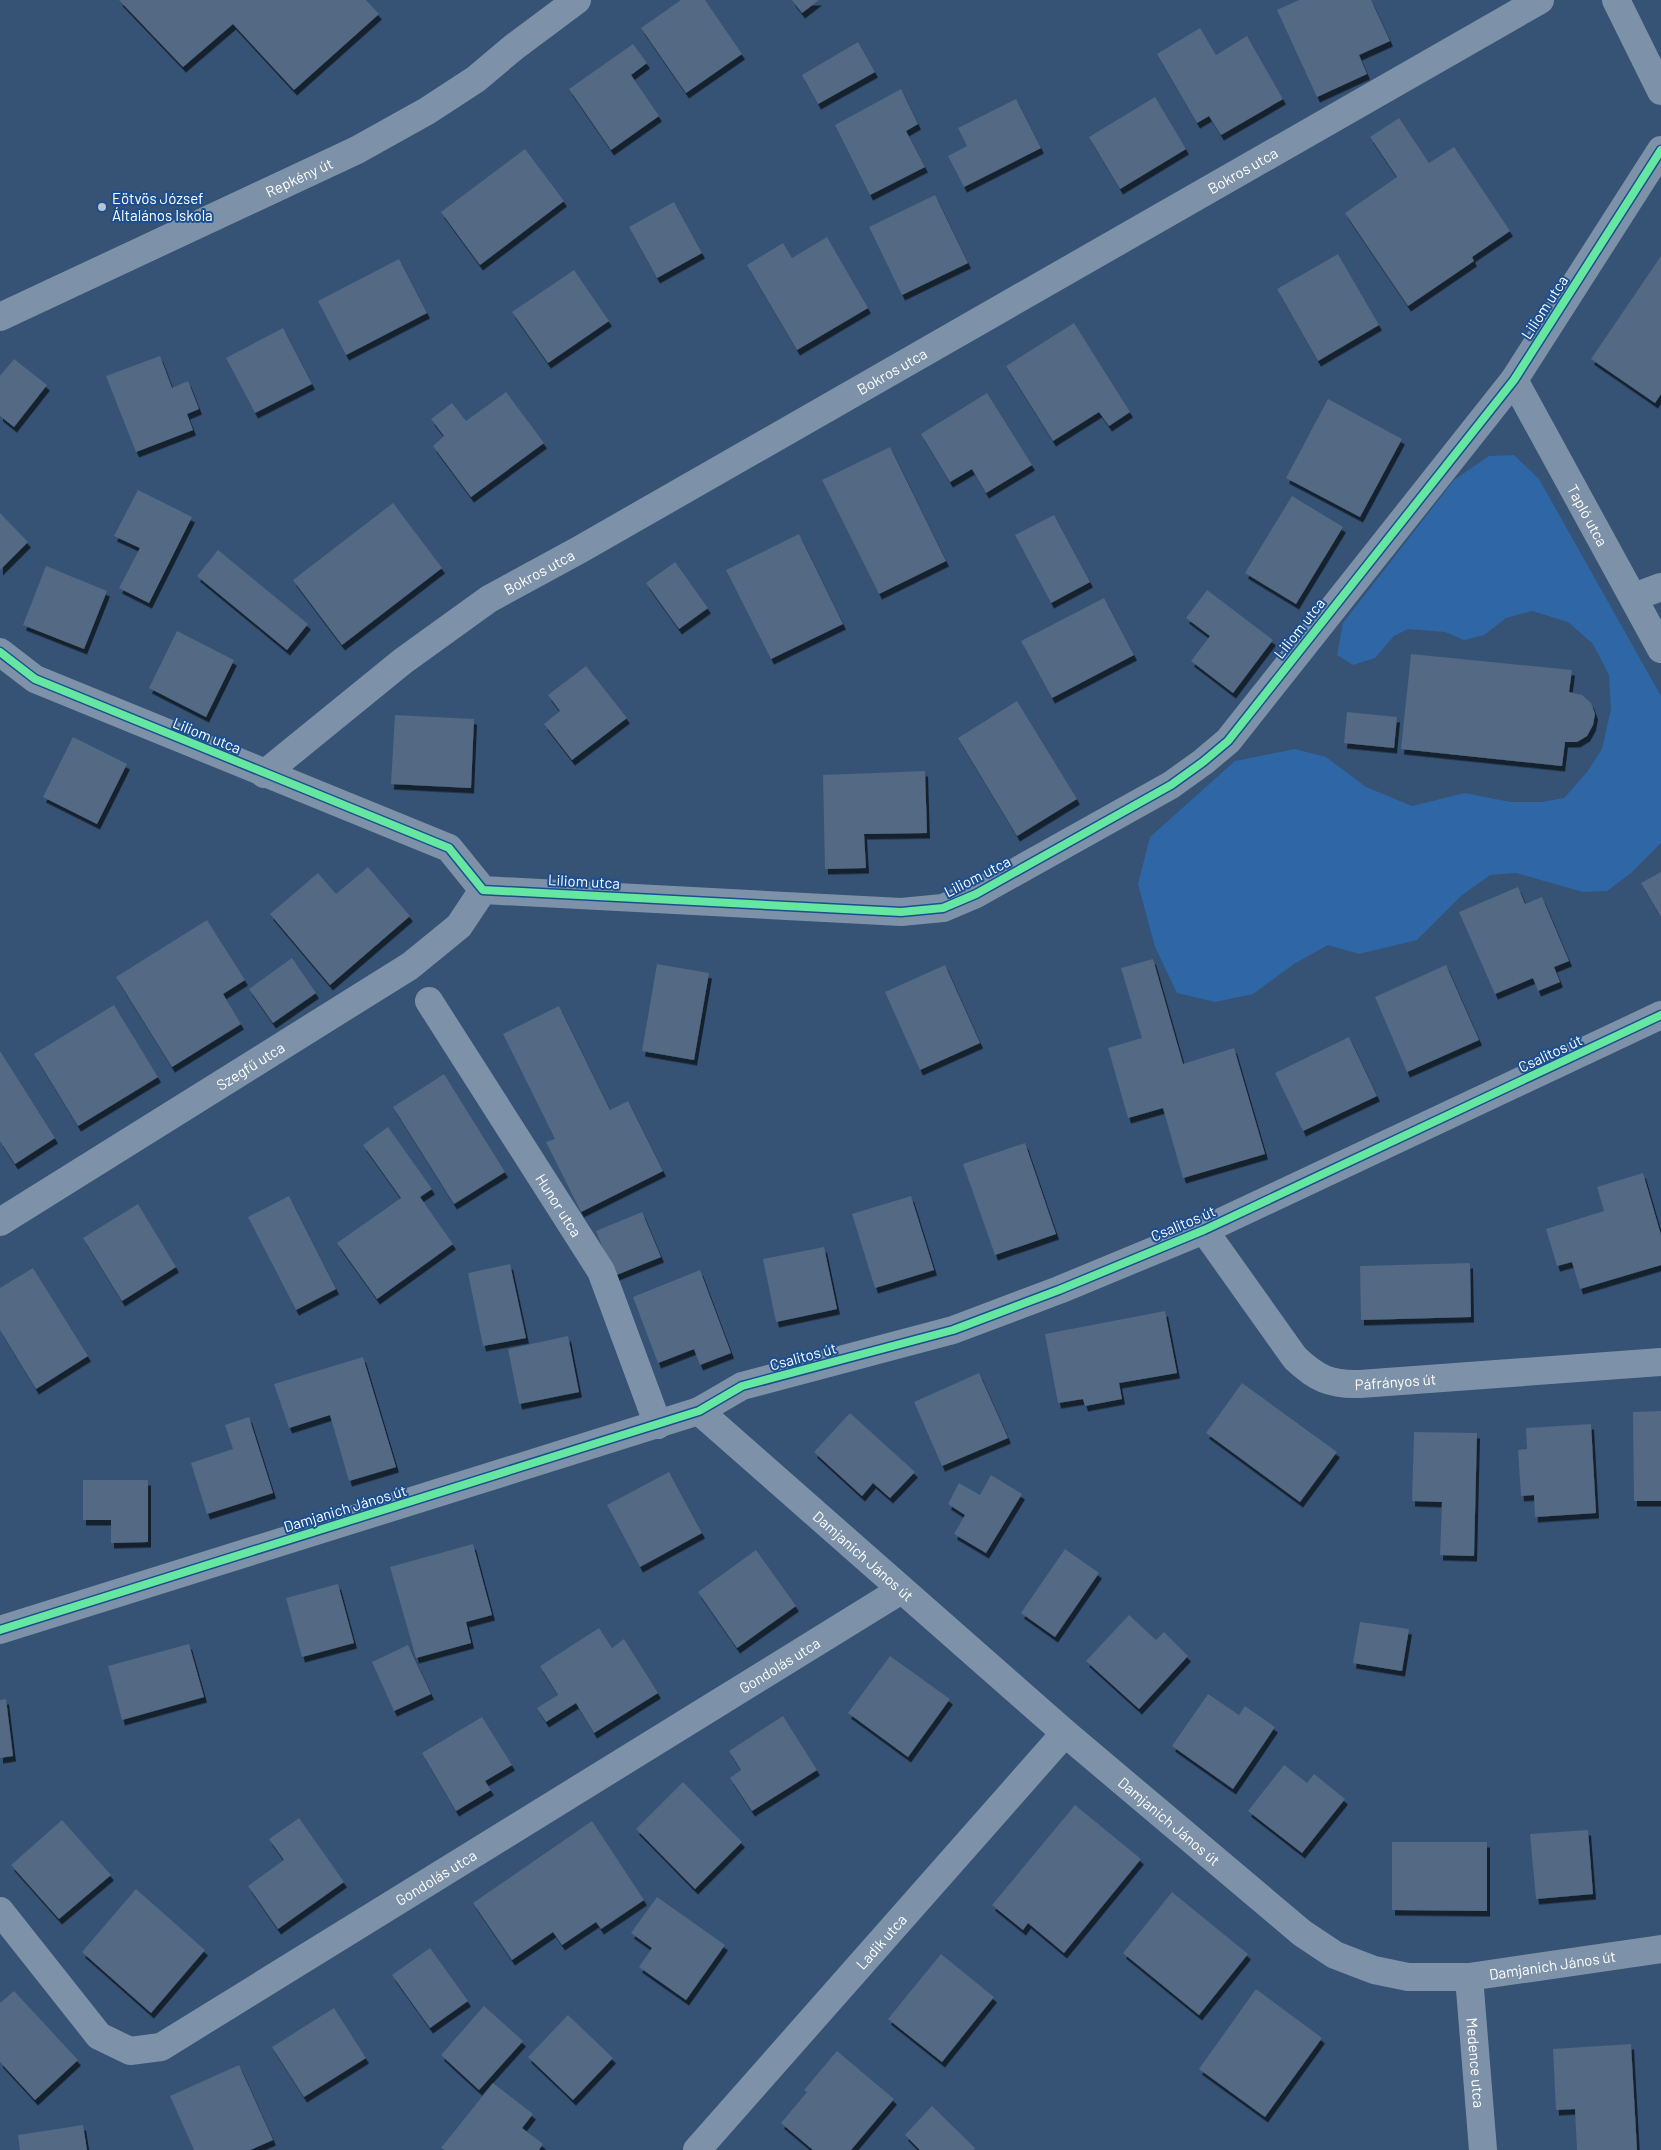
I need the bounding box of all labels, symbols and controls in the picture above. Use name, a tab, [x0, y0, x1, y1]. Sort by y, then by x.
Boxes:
street label: Bokros utca	[1204, 143, 1281, 197]
street label: Repkény út	[262, 154, 335, 201]
place label: Eötvös József Általános Iskola	[112, 189, 213, 224]
marker: Eötvös József Általános Iskola	[96, 201, 108, 213]
street label: Liliom utca	[1517, 272, 1571, 342]
street label: Bokros utca	[854, 344, 930, 398]
street label: Tapló utca	[1564, 481, 1612, 549]
street label: Bokros utca	[500, 545, 577, 598]
street label: Liliom utca	[1270, 594, 1328, 662]
street label: Liliom utca	[170, 713, 244, 757]
street label: Liliom utca	[941, 852, 1013, 900]
street label: Liliom utca	[548, 870, 620, 892]
street label: Csalitos út	[1515, 1030, 1585, 1076]
street label: Szegfű utca	[213, 1038, 288, 1094]
street label: Hunor utca	[532, 1170, 586, 1240]
street label: Csalitos út	[1148, 1201, 1218, 1245]
street label: Csalitos út	[768, 1338, 838, 1374]
street label: Páfrányos út	[1354, 1369, 1437, 1393]
street label: Damjanich János út	[281, 1481, 409, 1535]
street label: Damjanich János út	[810, 1507, 917, 1605]
street label: Gondolás utca	[736, 1633, 823, 1697]
street label: Damjanich János út	[1115, 1773, 1224, 1869]
street label: Gondolás utca	[392, 1846, 480, 1909]
street label: Ladik utca	[852, 1910, 910, 1973]
street label: Damjanich János út	[1488, 1947, 1617, 1983]
street label: Medence utca	[1463, 2017, 1489, 2109]

